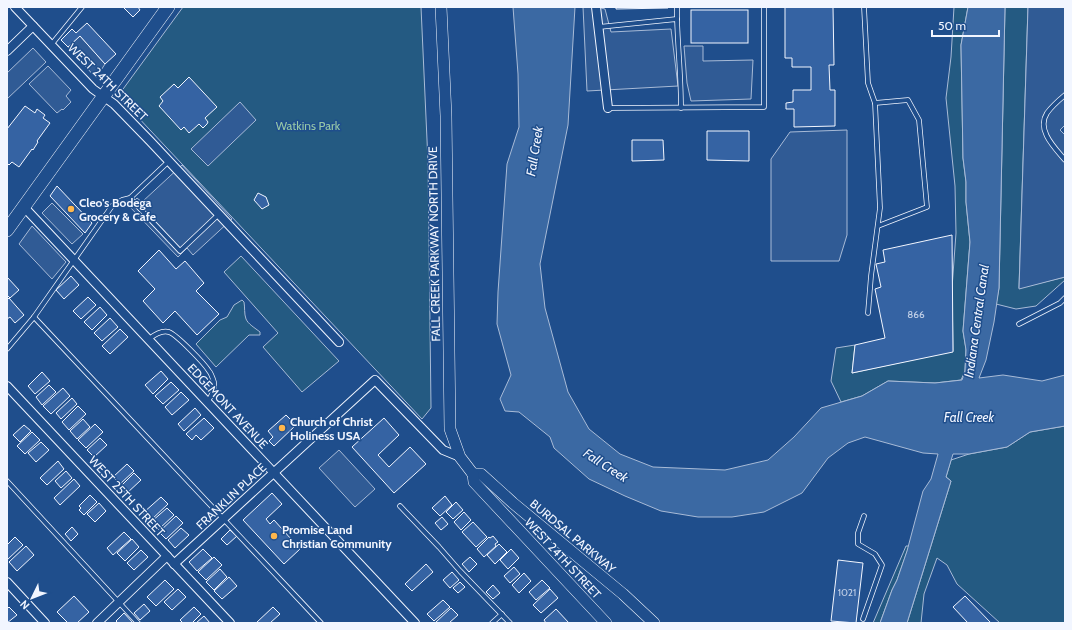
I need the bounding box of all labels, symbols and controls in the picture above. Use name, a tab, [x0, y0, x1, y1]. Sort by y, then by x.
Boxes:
scale bar	[932, 12, 999, 38]
text: 50 m	[938, 18, 966, 33]
street label: WEST 24TH STREET	[65, 40, 151, 124]
park label: Watkins Park	[276, 118, 341, 133]
water label: Fall Creek	[522, 124, 546, 177]
street label: FALL CREEK PARKWAY NORTH DRIVE	[425, 146, 443, 342]
place label: Cleo's Bodega Grocery & Cafe	[79, 195, 156, 224]
marker: Cleo's Bodega Grocery & Cafe	[66, 204, 76, 214]
water label: Indiana Central Canal	[960, 263, 992, 379]
house number: 866	[907, 308, 925, 321]
street label: EDGEMONT AVENUE	[185, 360, 272, 452]
water label: Fall Creek	[944, 409, 995, 425]
place label: Church of Christ Holiness USA	[290, 414, 373, 443]
marker: Church of Christ Holiness USA	[277, 423, 287, 433]
water label: Fall Creek	[581, 445, 632, 486]
street label: WEST 25TH STREET	[86, 453, 169, 540]
street label: FRANKLIN PLACE	[193, 459, 269, 532]
street label: BURDSAL PARKWAY	[527, 496, 619, 576]
street label: WEST 24TH STREET	[522, 514, 605, 602]
place label: Promise Land Christian Community	[282, 522, 392, 551]
marker: Promise Land Christian Community	[269, 531, 279, 541]
north arrow	[12, 578, 52, 618]
house number: 1021	[838, 586, 856, 599]
text: N	[17, 597, 32, 612]

